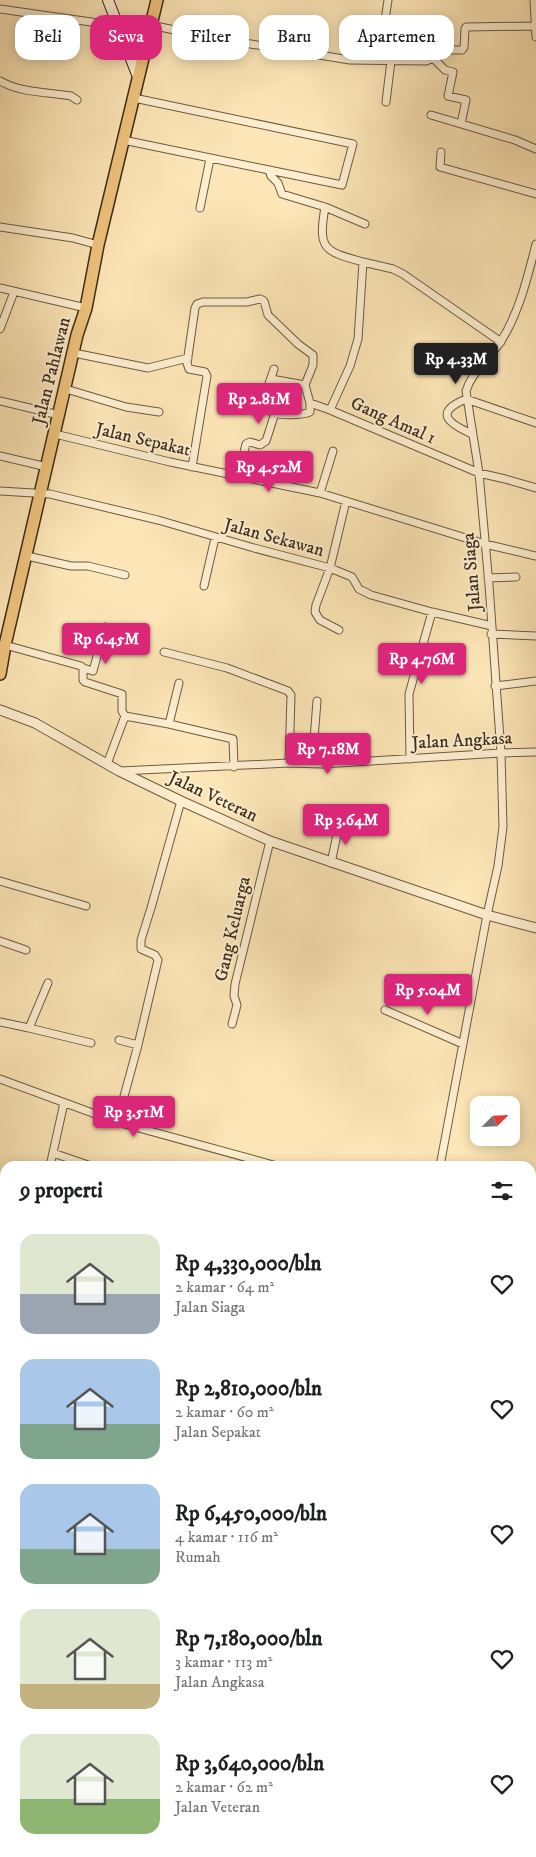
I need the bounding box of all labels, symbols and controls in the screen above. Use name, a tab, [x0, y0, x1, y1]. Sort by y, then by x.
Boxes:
chip: Beli	[15, 15, 80, 60]
chip: Sewa	[90, 15, 162, 60]
chip: Filter	[172, 15, 249, 60]
chip: Baru	[259, 15, 329, 60]
chip: Apartemen	[339, 15, 454, 60]
street label: Jalan Pahlawan	[28, 314, 76, 429]
pin: Rp 4.33M	[404, 342, 508, 385]
text: Rp 4.33M	[425, 349, 487, 369]
pin: Rp 2.81M	[207, 382, 311, 425]
text: Rp 2.81M	[228, 389, 290, 409]
street label: Gang Amal 1	[347, 392, 439, 450]
street label: Jalan Sepakat	[91, 418, 193, 462]
pin: Rp 4.52M	[217, 450, 321, 493]
text: Rp 4.52M	[236, 457, 302, 477]
street label: Jalan Sekawan	[220, 514, 327, 562]
street label: Jalan Siaga	[458, 531, 487, 614]
pin: Rp 6.45M	[54, 622, 158, 665]
text: Rp 6.45M	[73, 629, 139, 649]
pin: Rp 4.76M	[370, 642, 474, 685]
text: Rp 4.76M	[389, 649, 455, 669]
street label: Jalan Angkasa	[409, 727, 513, 755]
pin: Rp 7.18M	[276, 732, 380, 775]
text: Rp 7.18M	[297, 739, 359, 759]
street label: Jalan Veteran	[163, 766, 262, 827]
pin: Rp 3.64M	[294, 804, 398, 846]
text: Rp 3.64M	[314, 810, 378, 830]
street label: Gang Keluarga	[210, 874, 256, 984]
pin: Rp 5.04M	[376, 974, 480, 1016]
text: Rp 5.04M	[395, 980, 461, 1000]
pin: Rp 3.51M	[82, 1096, 186, 1138]
north arrow	[470, 1096, 520, 1146]
map controls	[470, 1096, 520, 1146]
text: Rp 3.51M	[104, 1102, 164, 1122]
icon: filters	[488, 1177, 516, 1205]
text: 9 properti	[20, 1178, 103, 1204]
text: Rp 4,330,000/bln	[175, 1251, 322, 1277]
icon: home	[60, 1254, 120, 1314]
icon: heart	[488, 1270, 516, 1298]
text: 2 kamar · 64 m²	[175, 1277, 274, 1297]
text: Jalan Siaga	[175, 1297, 245, 1317]
text: Rp 2,810,000/bln	[175, 1376, 322, 1402]
icon: home	[60, 1379, 120, 1439]
icon: heart	[488, 1395, 516, 1423]
text: 2 kamar · 60 m²	[175, 1402, 274, 1422]
text: Jalan Sepakat	[175, 1422, 261, 1442]
text: Rp 6,450,000/bln	[175, 1501, 327, 1527]
icon: home	[60, 1504, 120, 1564]
icon: heart	[488, 1520, 516, 1548]
text: 4 kamar · 116 m²	[175, 1527, 278, 1547]
text: Rumah	[175, 1547, 221, 1567]
text: Rp 7,180,000/bln	[175, 1626, 322, 1652]
icon: home	[60, 1629, 120, 1689]
icon: heart	[488, 1645, 516, 1673]
text: 3 kamar · 113 m²	[175, 1652, 272, 1672]
text: Jalan Angkasa	[175, 1672, 264, 1692]
text: Rp 3,640,000/bln	[175, 1751, 324, 1777]
icon: home	[60, 1754, 120, 1814]
icon: heart	[488, 1770, 516, 1798]
text: 2 kamar · 62 m²	[175, 1777, 273, 1797]
text: Jalan Veteran	[175, 1797, 260, 1817]

